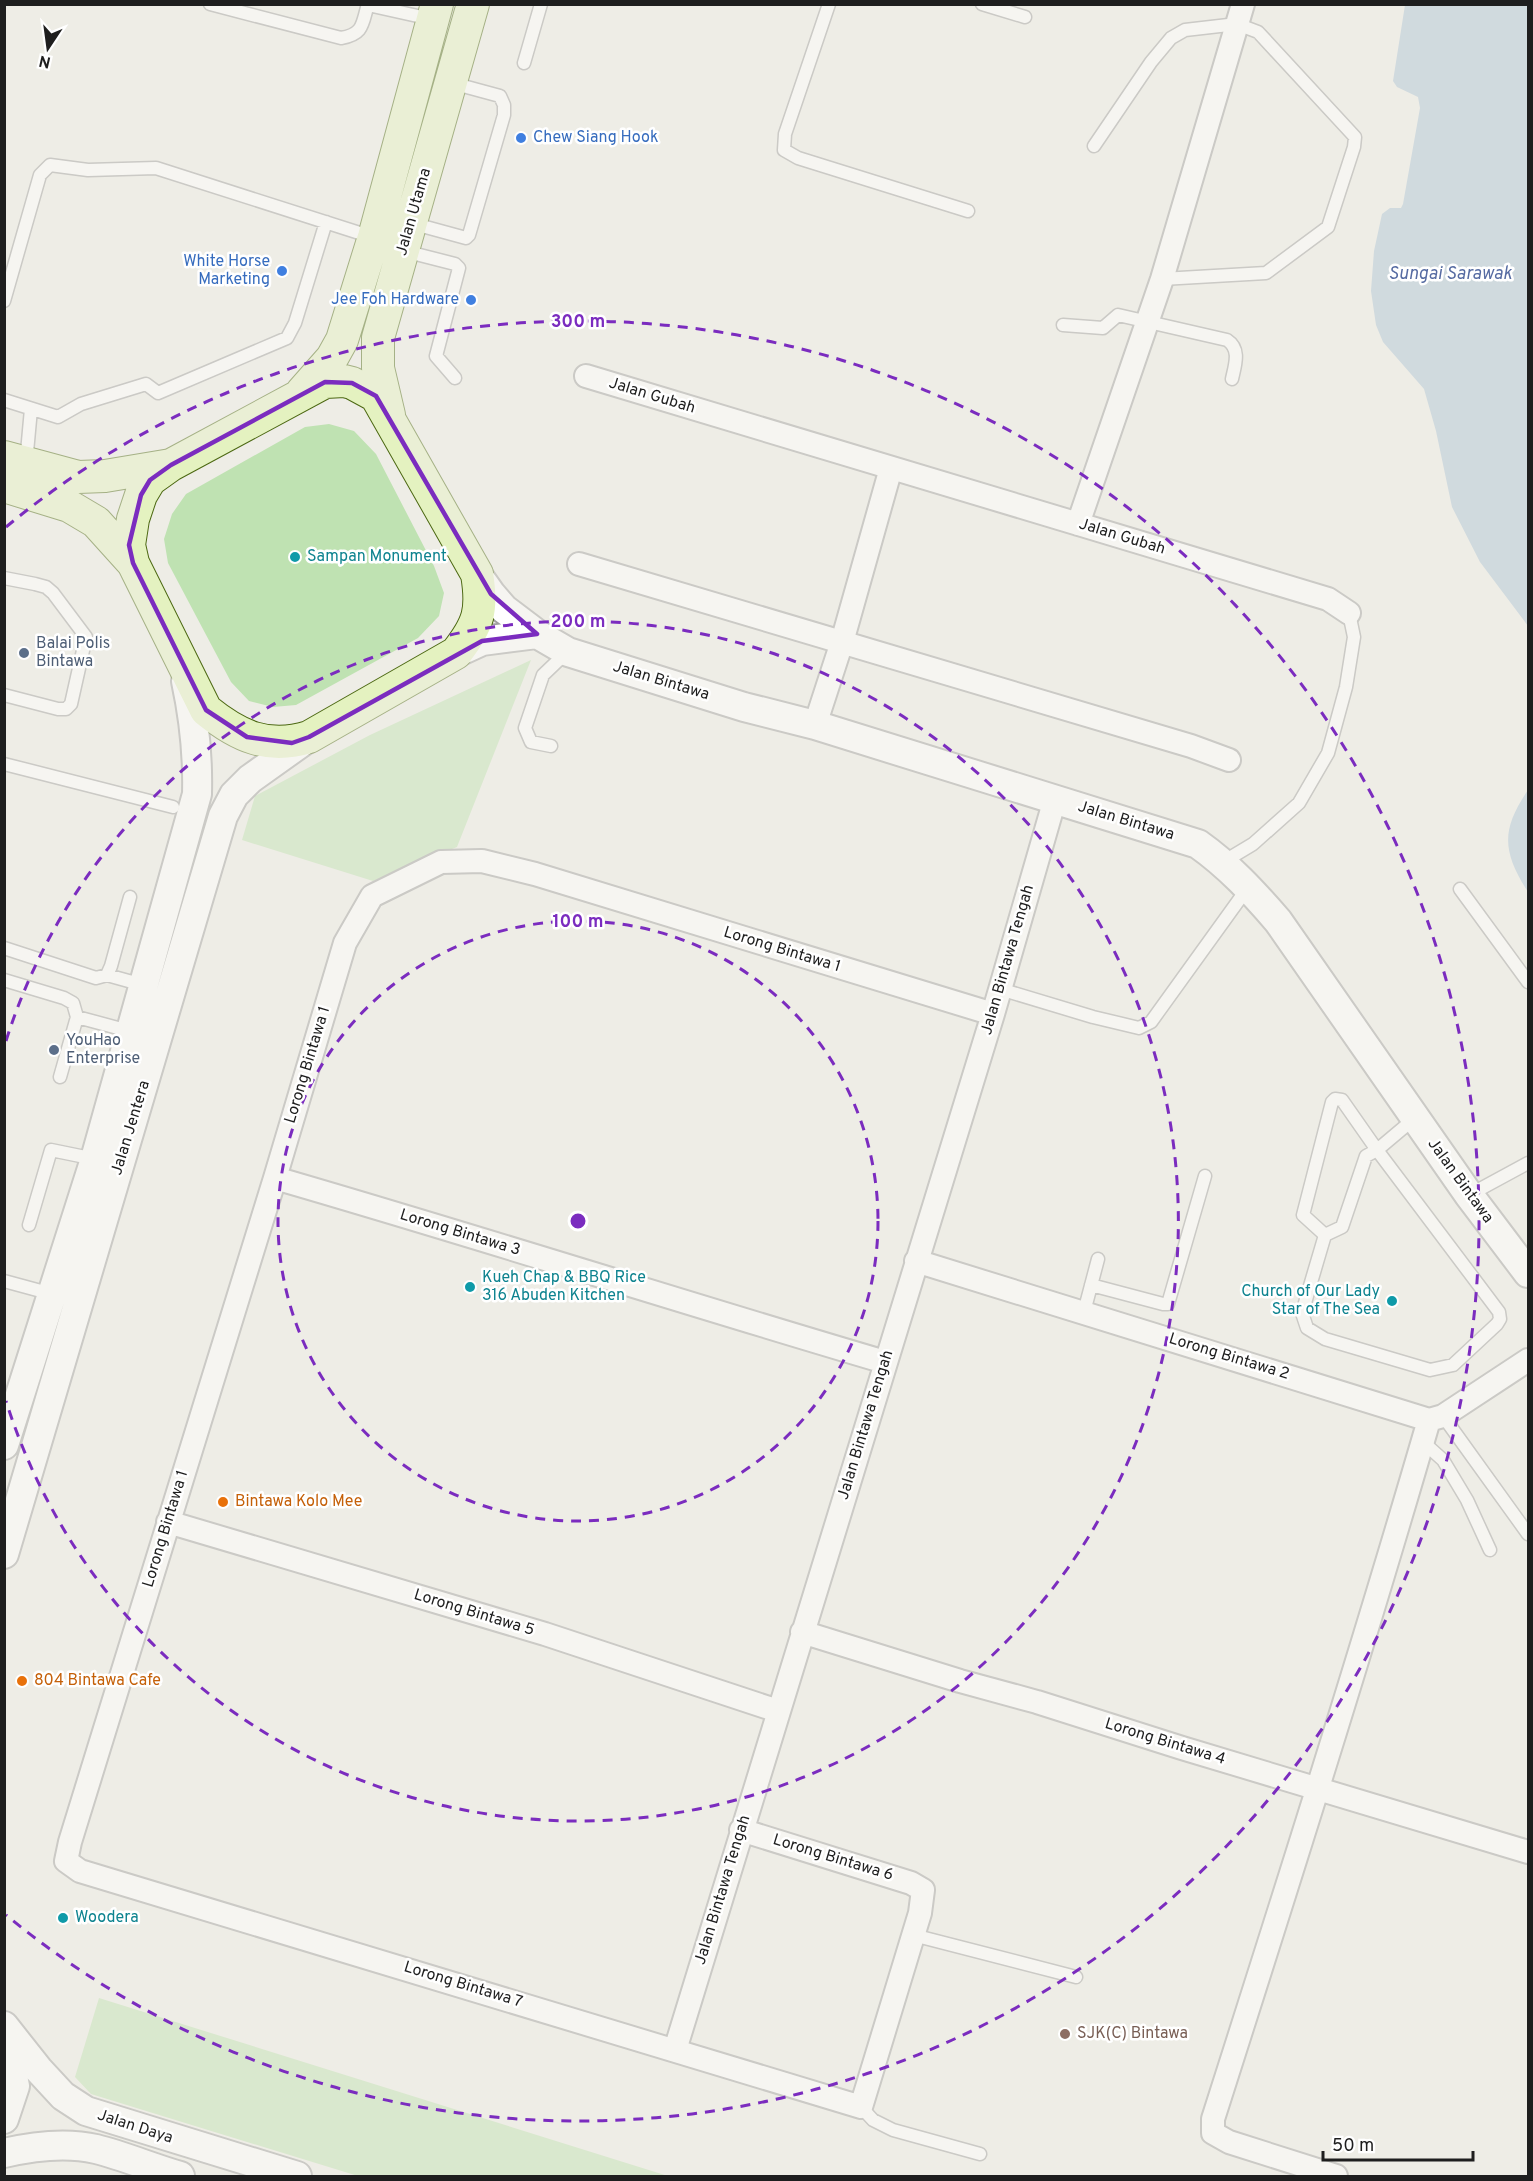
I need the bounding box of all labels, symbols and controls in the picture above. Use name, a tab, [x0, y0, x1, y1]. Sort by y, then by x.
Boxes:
north arrow	[18, 18, 78, 78]
text: N	[37, 50, 53, 72]
place label: Chew Siang Hook	[533, 128, 658, 148]
marker: Chew Siang Hook	[514, 131, 528, 145]
street label: Jalan Utama	[392, 166, 436, 258]
place label: White Horse Marketing	[183, 252, 270, 290]
water label: Sungai Sarawak	[1388, 263, 1513, 286]
marker: White Horse Marketing	[275, 264, 289, 278]
place label: Jee Foh Hardware	[331, 290, 459, 310]
marker: Jee Foh Hardware	[464, 293, 478, 307]
text: 300 m	[551, 311, 605, 334]
street label: Jalan Gubah	[606, 373, 698, 419]
street label: Jalan Gubah	[1076, 514, 1168, 560]
place label: Sampan Monument	[307, 547, 447, 567]
marker: Sampan Monument	[288, 550, 302, 564]
text: 200 m	[550, 611, 606, 634]
place label: Balai Polis Bintawa	[36, 634, 110, 672]
marker: Balai Polis Bintawa	[17, 646, 31, 660]
street label: Jalan Bintawa	[610, 657, 712, 705]
street label: Jalan Bintawa	[1075, 797, 1177, 845]
street label: Jalan Bintawa Tengah	[977, 883, 1039, 1037]
text: 100 m	[552, 911, 604, 934]
street label: Lorong Bintawa 1	[721, 923, 843, 977]
street label: Lorong Bintawa 1	[281, 1004, 335, 1126]
place label: YouHao Enterprise	[66, 1031, 140, 1069]
marker: YouHao Enterprise	[47, 1043, 61, 1057]
street label: Jalan Jentera	[107, 1078, 155, 1178]
street label: Jalan Bintawa	[1423, 1135, 1497, 1227]
street label: Lorong Bintawa 3	[397, 1205, 523, 1261]
centre of rings	[568, 1211, 588, 1231]
place label: Kueh Chap & BBQ Rice 316 Abuden Kitchen	[482, 1268, 646, 1306]
marker: Kueh Chap & BBQ Rice 316 Abuden Kitchen	[463, 1280, 477, 1294]
place label: Church of Our Lady Star of The Sea	[1241, 1282, 1380, 1320]
marker: Church of Our Lady Star of The Sea	[1385, 1294, 1399, 1308]
street label: Lorong Bintawa 2	[1166, 1329, 1292, 1385]
street label: Jalan Bintawa Tengah	[834, 1348, 898, 1502]
street label: Lorong Bintawa 1	[139, 1468, 193, 1590]
place label: Bintawa Kolo Mee	[235, 1492, 362, 1512]
marker: Bintawa Kolo Mee	[216, 1495, 230, 1509]
street label: Lorong Bintawa 5	[411, 1585, 537, 1641]
place label: 804 Bintawa Cafe	[34, 1671, 161, 1691]
marker: 804 Bintawa Cafe	[15, 1674, 29, 1688]
street label: Lorong Bintawa 4	[1102, 1714, 1228, 1770]
street label: Jalan Bintawa Tengah	[691, 1813, 755, 1967]
street label: Lorong Bintawa 6	[770, 1830, 896, 1886]
place label: Woodera	[75, 1908, 139, 1928]
marker: Woodera	[56, 1911, 70, 1925]
street label: Lorong Bintawa 7	[401, 1957, 525, 2013]
place label: SJK(C) Bintawa	[1077, 2024, 1188, 2044]
marker: SJK(C) Bintawa	[1058, 2027, 1072, 2041]
street label: Jalan Daya	[95, 2105, 175, 2149]
scale bar	[1323, 2124, 1473, 2162]
text: 50 m	[1332, 2135, 1374, 2158]

